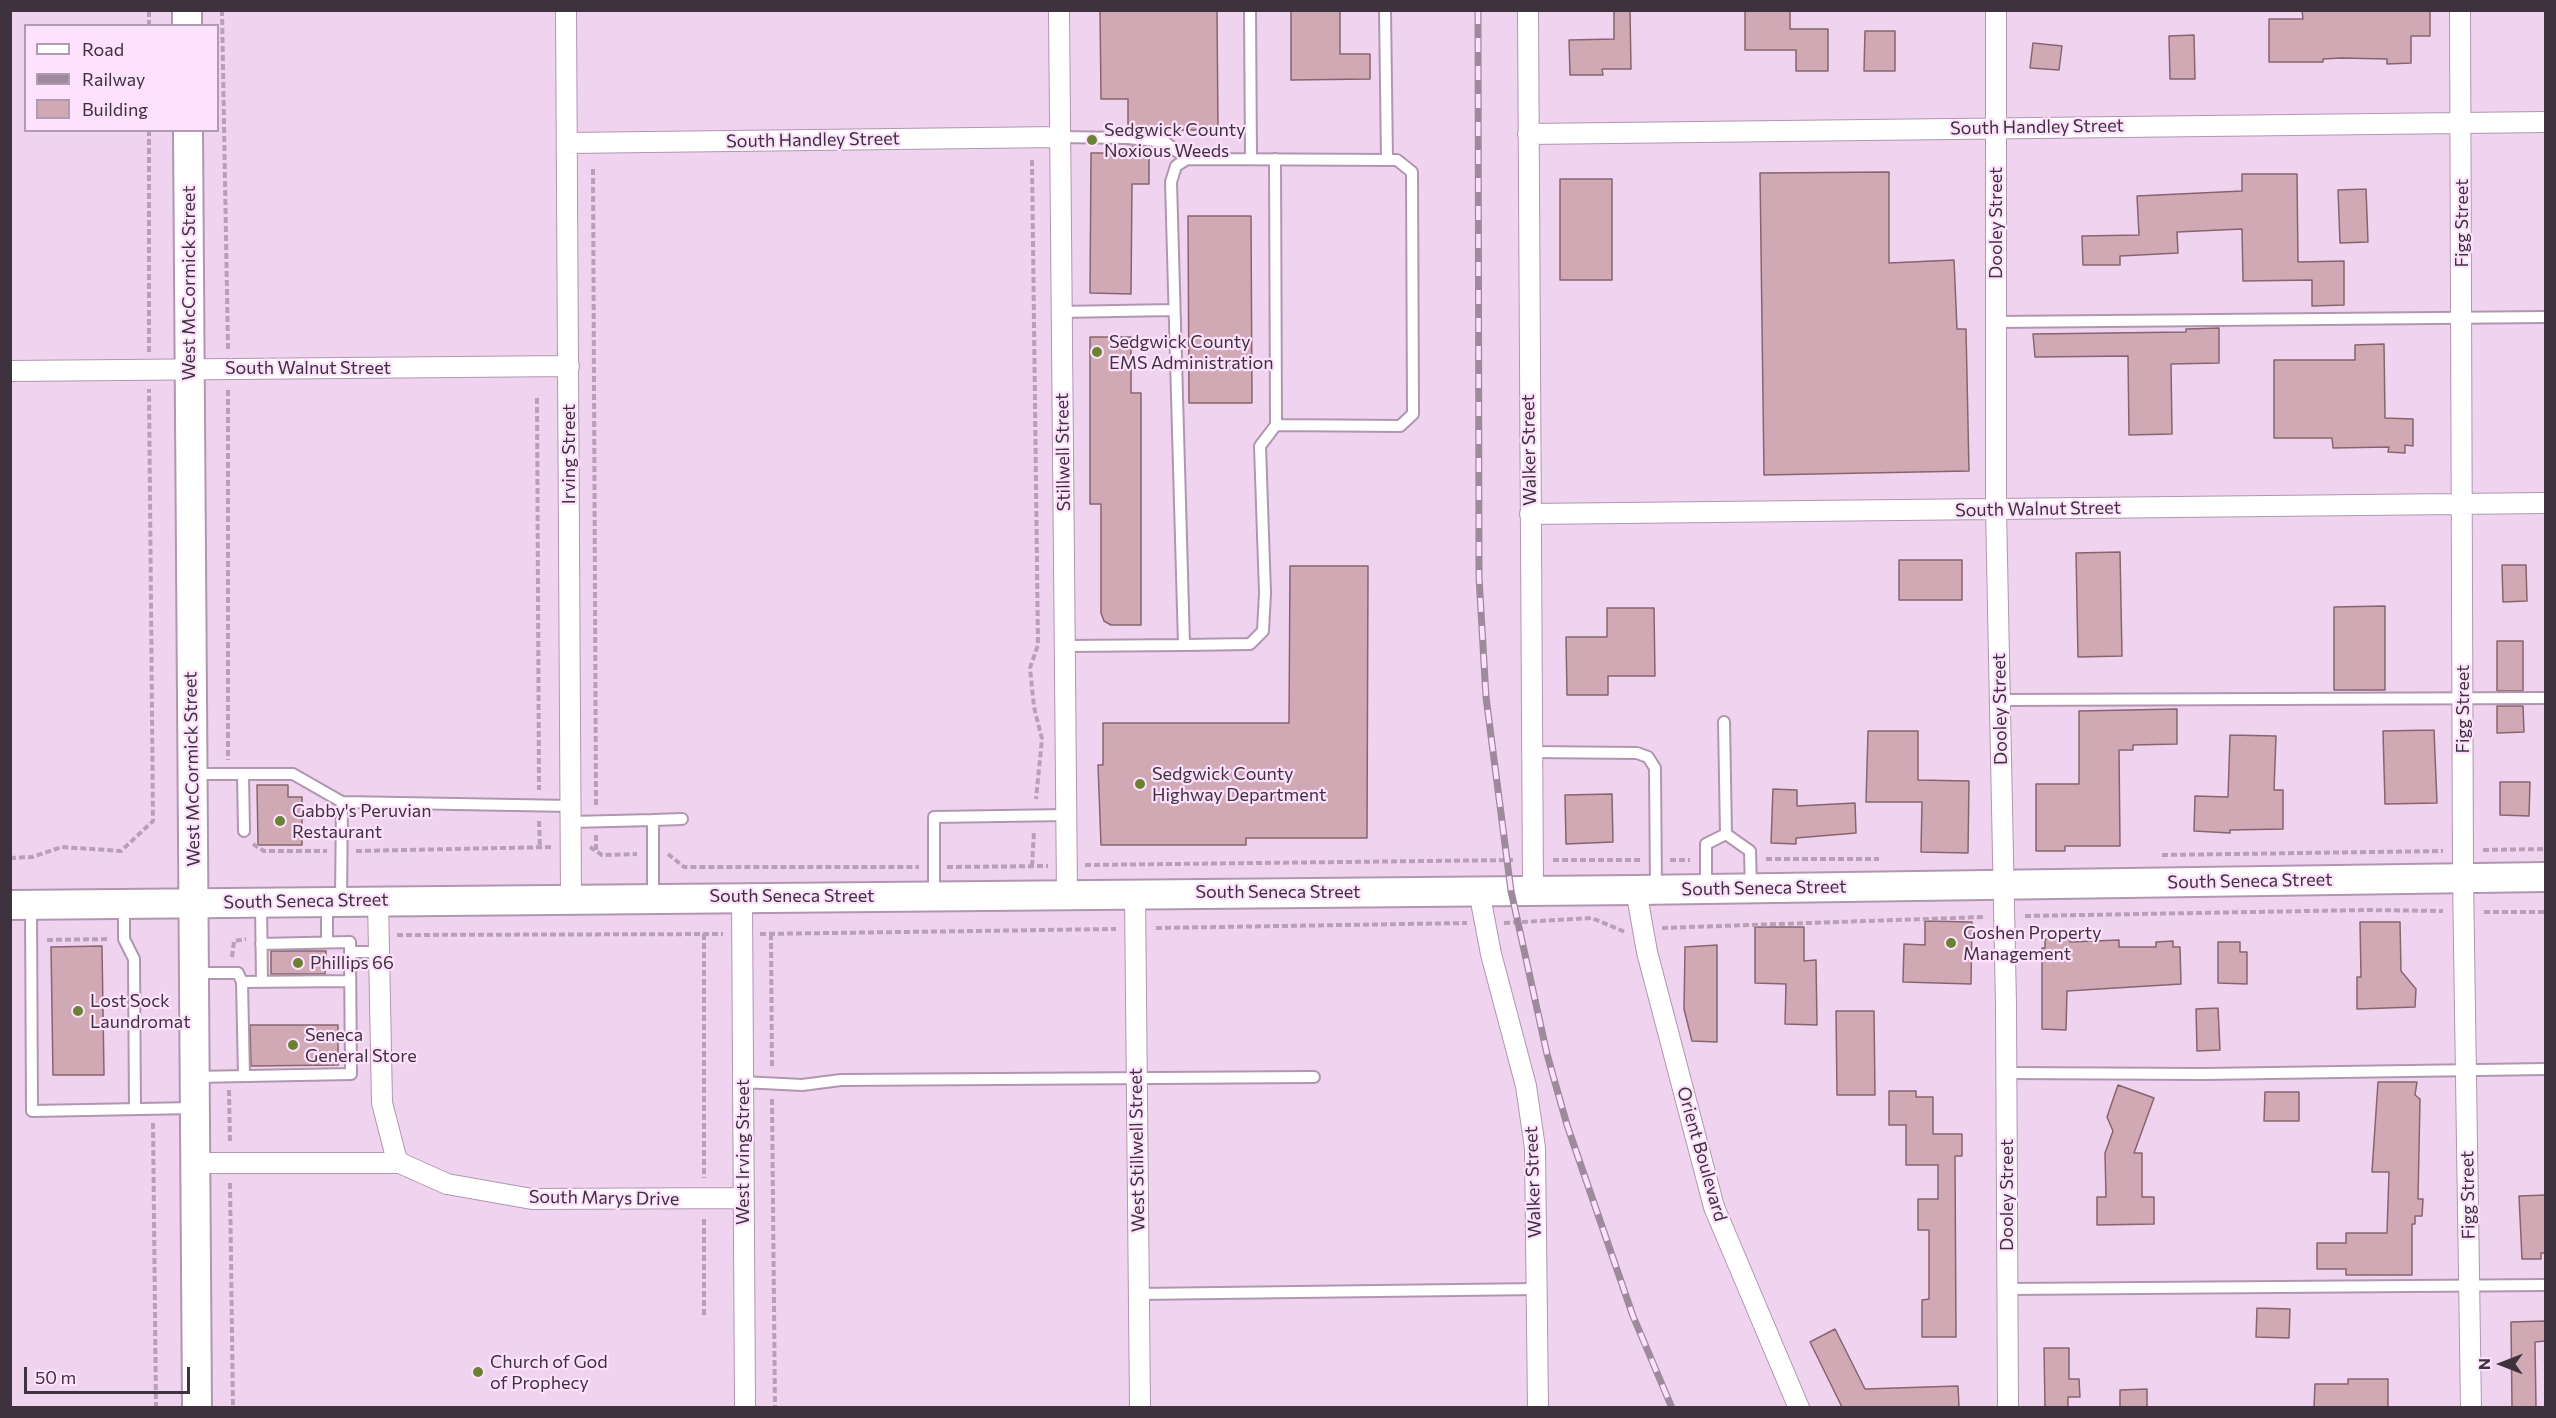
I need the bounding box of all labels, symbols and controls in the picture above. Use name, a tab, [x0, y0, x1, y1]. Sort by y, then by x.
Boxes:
legend	[24, 24, 219, 132]
text: Road	[82, 38, 124, 60]
text: Railway	[82, 68, 145, 90]
text: Building	[82, 98, 148, 120]
street label: South Handley Street	[1950, 115, 2124, 139]
place label: Sedgwick County Noxious Weeds	[1104, 119, 1245, 162]
street label: South Handley Street	[726, 128, 900, 152]
marker: Sedgwick County Noxious Weeds	[1085, 133, 1099, 147]
street label: Dooley Street	[1985, 167, 2007, 279]
street label: Figg Street	[2451, 179, 2473, 267]
street label: West McCormick Street	[178, 185, 200, 381]
place label: Sedgwick County EMS Administration	[1109, 331, 1274, 374]
marker: Sedgwick County EMS Administration	[1090, 345, 1104, 359]
street label: South Walnut Street	[225, 357, 391, 379]
street label: Stillwell Street	[1051, 393, 1075, 511]
street label: Walker Street	[1517, 394, 1541, 506]
street label: Irving Street	[558, 404, 580, 504]
street label: South Walnut Street	[1955, 497, 2121, 521]
street label: Dooley Street	[1988, 653, 2012, 765]
street label: Figg Street	[2452, 665, 2474, 753]
street label: West McCormick Street	[179, 671, 205, 867]
place label: Sedgwick County Highway Department	[1152, 763, 1326, 806]
marker: Sedgwick County Highway Department	[1133, 777, 1147, 791]
place label: Gabby's Peruvian Restaurant	[292, 800, 432, 842]
marker: Gabby's Peruvian Restaurant	[273, 814, 287, 828]
street label: South Seneca Street	[2167, 869, 2333, 893]
street label: South Seneca Street	[1681, 876, 1847, 900]
street label: South Seneca Street	[1195, 881, 1361, 903]
street label: South Seneca Street	[709, 885, 875, 907]
street label: South Seneca Street	[223, 889, 389, 913]
place label: Goshen Property Management	[1963, 922, 2101, 964]
marker: Goshen Property Management	[1944, 936, 1958, 950]
place label: Phillips 66	[310, 952, 394, 974]
marker: Phillips 66	[291, 956, 305, 970]
place label: Lost Sock Laundromat	[90, 990, 191, 1032]
marker: Lost Sock Laundromat	[71, 1004, 85, 1018]
place label: Seneca General Store	[305, 1024, 417, 1066]
marker: Seneca General Store	[286, 1038, 300, 1052]
street label: West Stillwell Street	[1125, 1068, 1149, 1232]
street label: West Irving Street	[732, 1079, 754, 1225]
street label: Orient Boulevard	[1672, 1084, 1732, 1224]
street label: Walker Street	[1520, 1126, 1546, 1238]
street label: Dooley Street	[1996, 1139, 2018, 1251]
street label: Figg Street	[2456, 1150, 2480, 1240]
street label: South Marys Drive	[529, 1186, 679, 1210]
north arrow	[2472, 1334, 2532, 1394]
place label: Church of God of Prophecy	[490, 1351, 608, 1394]
scale bar	[27, 1355, 194, 1393]
text: N	[2474, 1358, 2493, 1370]
marker: Church of God of Prophecy	[471, 1365, 485, 1379]
text: 50 m	[35, 1366, 76, 1388]

